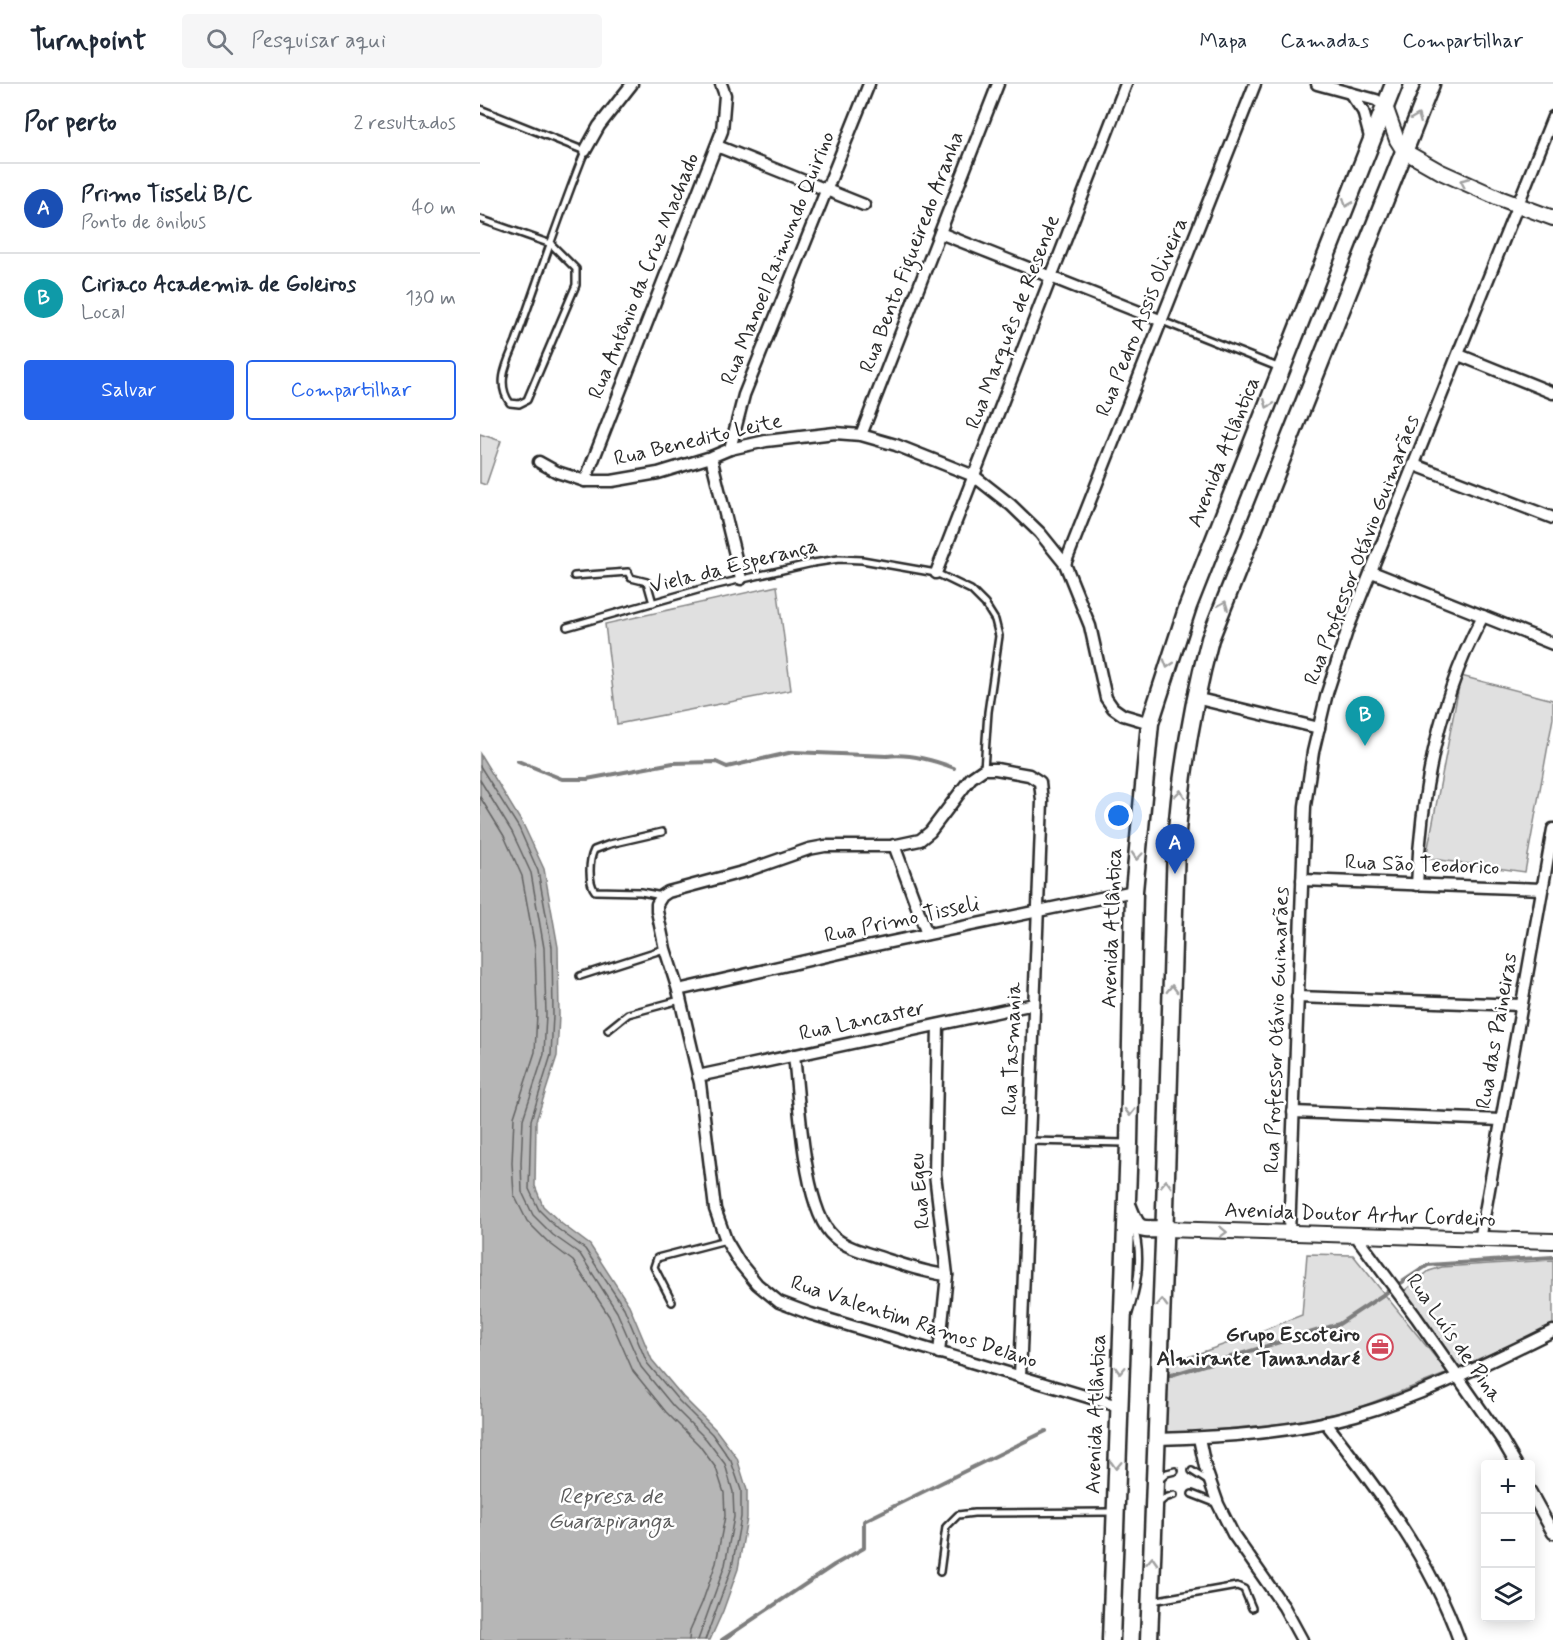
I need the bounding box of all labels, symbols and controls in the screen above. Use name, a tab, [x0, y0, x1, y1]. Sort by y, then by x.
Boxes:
search box	[182, 14, 602, 68]
text: Turnpoint	[30, 23, 146, 60]
icon: search	[203, 25, 236, 58]
text: Pesquisar aqui	[251, 27, 386, 55]
text: Mapa	[1199, 27, 1247, 55]
text: Camadas	[1280, 27, 1369, 55]
text: Compartilhar	[1402, 27, 1523, 55]
text: Por perto	[24, 106, 117, 140]
text: 2 resultados	[353, 110, 456, 137]
one-way arrow	[1410, 113, 1422, 124]
street label: Rua Manoel Raimundo Quirino	[714, 127, 842, 389]
street label: Rua Bento Figueiredo Aranha	[853, 127, 973, 377]
street label: Rua Antônio da Cruz Machado	[582, 149, 706, 403]
one-way arrow	[1459, 177, 1470, 189]
text: Primo Tisseli B/C	[81, 181, 252, 209]
text: A	[37, 195, 50, 222]
text: 40 m	[412, 195, 456, 222]
one-way arrow	[1342, 197, 1354, 208]
text: Ponto de ônibus	[81, 209, 206, 236]
street label: Rua Marquês de Resende	[959, 211, 1067, 433]
street label: Rua Pedro Assis Oliveira	[1089, 213, 1195, 421]
text: Ciriaco Academia de Goleiros	[81, 271, 356, 299]
text: B	[37, 285, 50, 312]
text: 130 m	[405, 285, 456, 312]
text: Local	[81, 299, 125, 326]
button: Salvar	[24, 360, 234, 420]
button: Compartilhar	[246, 360, 456, 420]
street label: Avenida Atlântica	[1181, 372, 1267, 532]
one-way arrow	[1263, 398, 1275, 409]
street label: Rua Benedito Leite	[611, 407, 785, 473]
street label: Rua Professor Otávio Guimarães	[1297, 411, 1427, 689]
street label: Viela da Esperança	[647, 532, 821, 600]
one-way arrow	[1216, 600, 1229, 610]
one-way arrow	[1163, 658, 1175, 669]
pin: B	[1346, 696, 1384, 746]
one-way arrow	[1173, 789, 1186, 799]
your location	[1104, 801, 1133, 830]
pin: A	[1156, 824, 1194, 874]
street label: Avenida Atlântica	[1095, 847, 1129, 1009]
street label: Rua São Teodorico	[1344, 848, 1500, 882]
one-way arrow	[1131, 851, 1144, 861]
street label: Rua Professor Otávio Guimarães	[1258, 886, 1296, 1174]
street label: Rua Primo Tisseli	[822, 890, 982, 950]
street label: Rua das Paineiras	[1469, 951, 1525, 1111]
street label: Rua Tasmania	[996, 981, 1028, 1116]
one-way arrow	[1165, 984, 1178, 993]
street label: Rua Lancaster	[797, 994, 927, 1048]
one-way arrow	[1123, 1108, 1136, 1117]
street label: Rua Egeu	[903, 1152, 937, 1230]
one-way arrow	[1160, 1179, 1172, 1188]
street label: Avenida Doutor Artur Cordeiro	[1224, 1196, 1496, 1234]
one-way arrow	[1219, 1225, 1228, 1238]
street label: Rua Luís de Pina	[1399, 1268, 1509, 1408]
street label: Rua Valentim Ramos Delano	[787, 1269, 1041, 1375]
one-way arrow	[1156, 1298, 1169, 1307]
place label: Grupo Escoteiro Almirante Tamandaré	[1156, 1321, 1361, 1373]
office icon: Grupo Escoteiro Almirante Tamandaré	[1365, 1332, 1395, 1362]
street label: Avenida Atlântica	[1079, 1333, 1113, 1495]
one-way arrow	[1113, 1366, 1126, 1375]
one-way arrow	[1110, 1460, 1123, 1469]
map controls	[1481, 1460, 1535, 1622]
button: +	[1481, 1460, 1535, 1514]
water label: Represa de Guarapiranga	[548, 1483, 675, 1538]
button: −	[1481, 1514, 1535, 1568]
one-way arrow	[1146, 1556, 1159, 1565]
button: layers	[1481, 1568, 1535, 1622]

